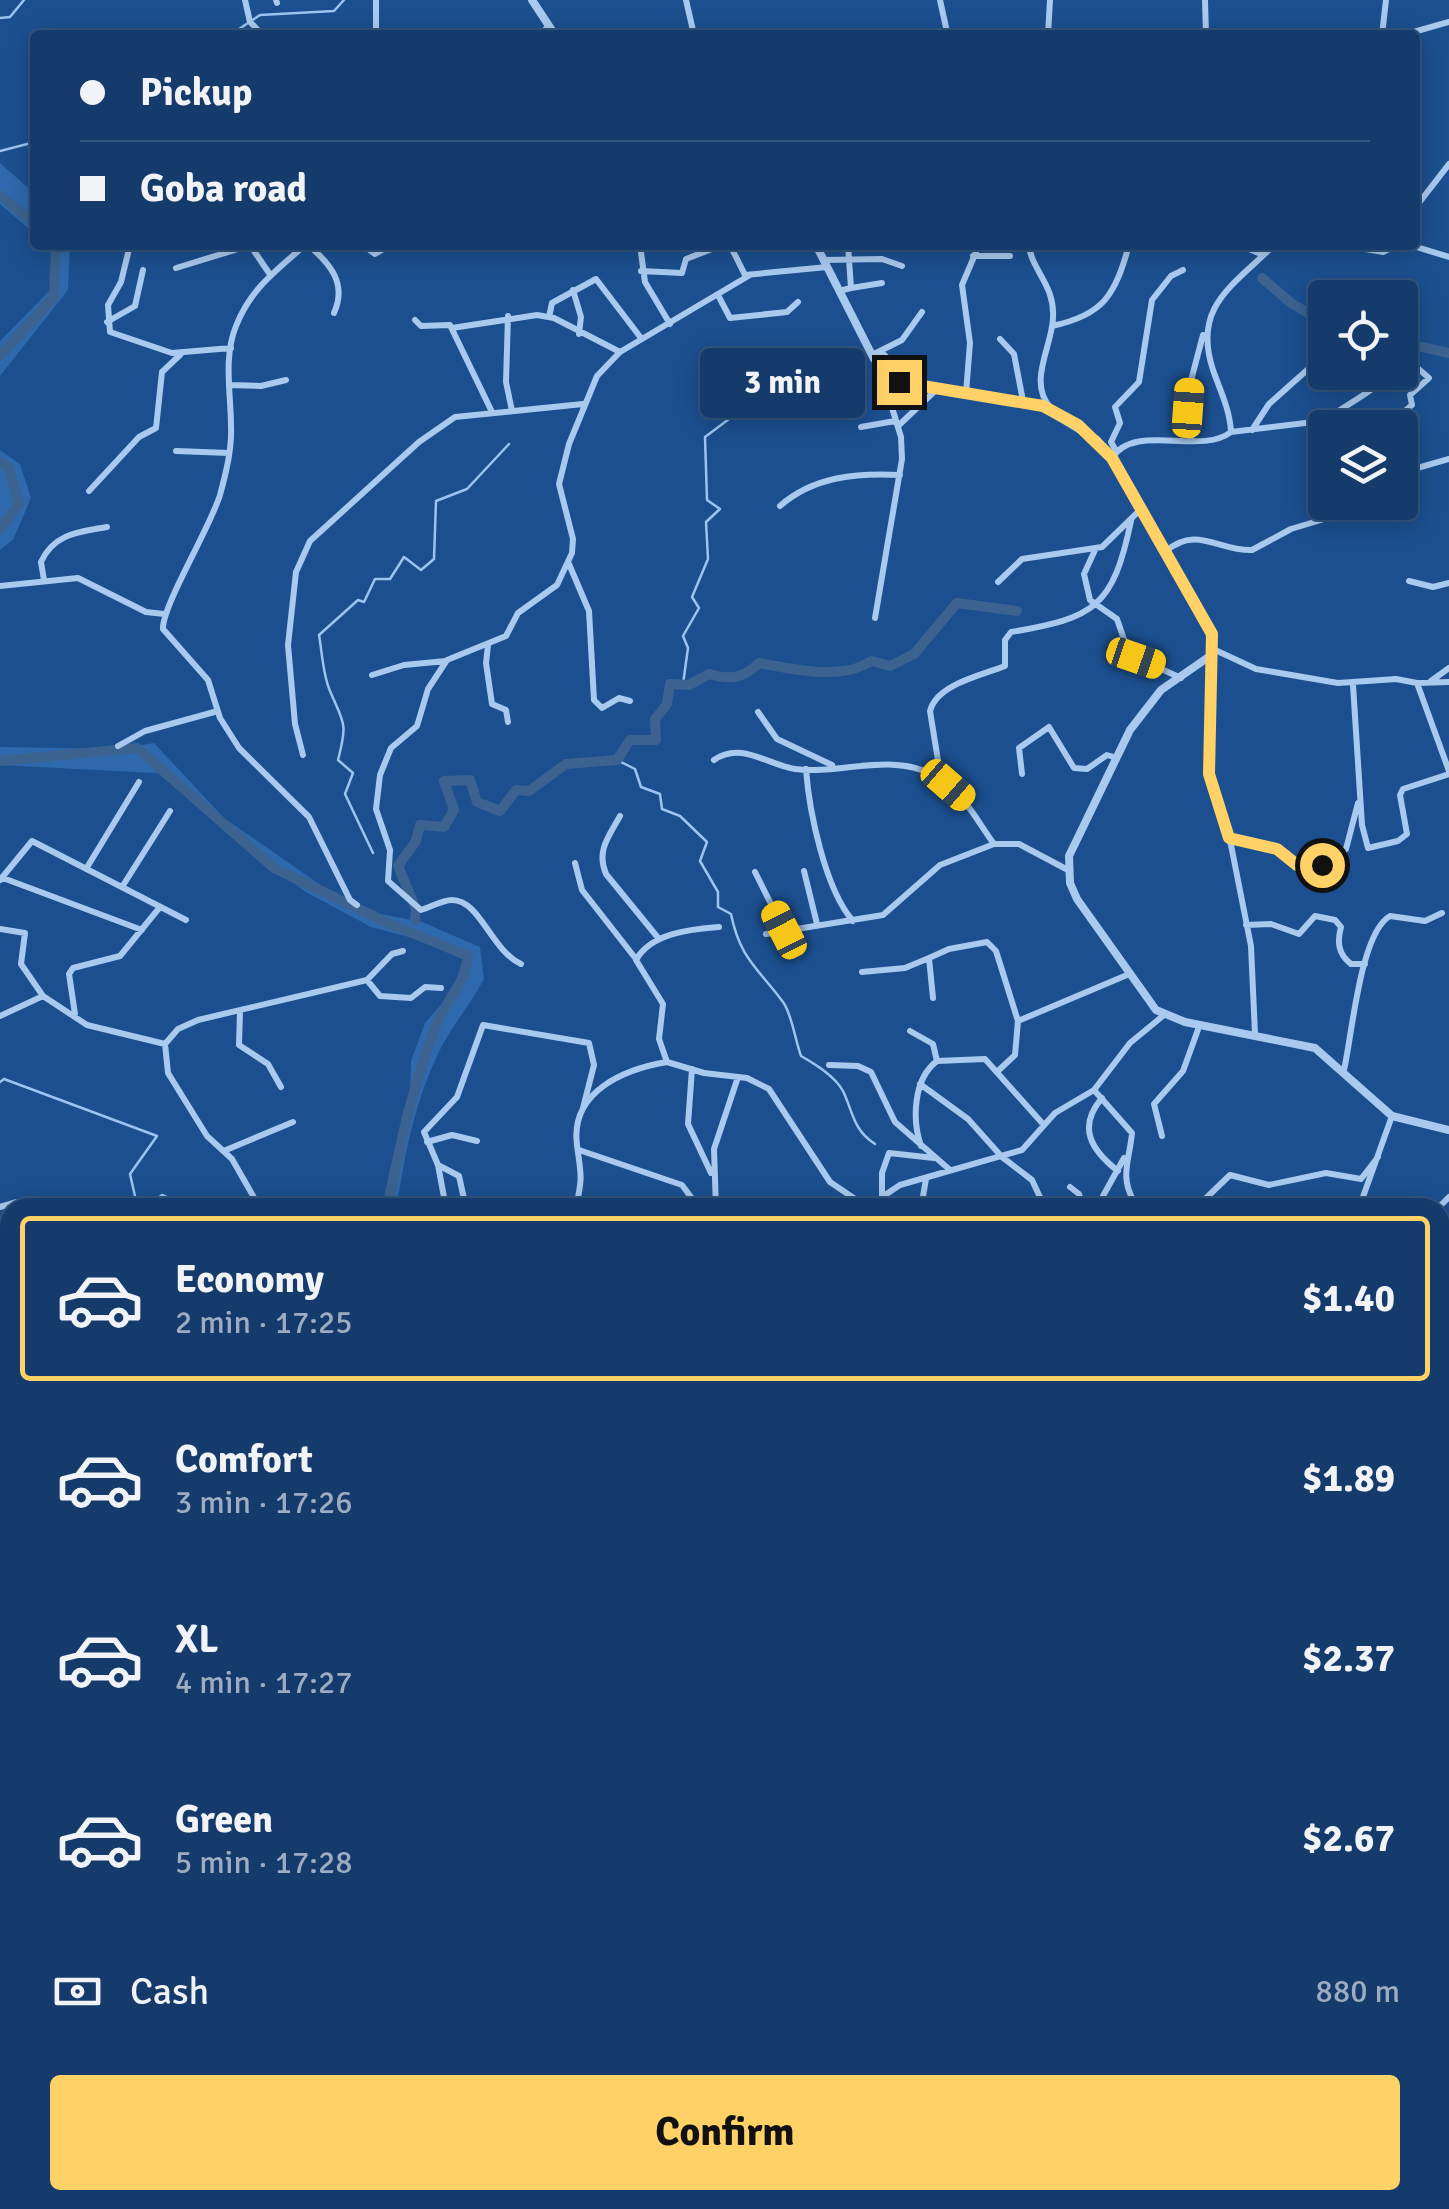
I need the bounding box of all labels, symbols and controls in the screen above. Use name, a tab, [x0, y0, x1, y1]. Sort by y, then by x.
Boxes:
text: Pickup	[140, 69, 252, 116]
text: Goba road	[140, 165, 307, 212]
map controls	[1308, 280, 1418, 520]
button: locate	[1308, 280, 1418, 390]
callout: 3 min	[699, 347, 864, 417]
route end	[877, 360, 922, 405]
text: 3 min	[744, 363, 821, 402]
car	[1171, 377, 1205, 439]
button: layers	[1308, 410, 1418, 520]
car	[1103, 634, 1169, 682]
car	[916, 754, 980, 816]
route start	[1300, 843, 1345, 888]
car	[757, 896, 811, 964]
icon: car	[55, 1254, 145, 1344]
text: Economy	[175, 1256, 324, 1303]
text: $1.40	[1302, 1275, 1395, 1322]
text: 2 min · 17:25	[175, 1303, 353, 1342]
icon: car	[55, 1434, 145, 1524]
text: Comfort	[175, 1436, 313, 1483]
text: $1.89	[1302, 1455, 1395, 1502]
text: 3 min · 17:26	[175, 1483, 353, 1522]
icon: car	[55, 1614, 145, 1704]
text: XL	[175, 1616, 218, 1663]
text: $2.37	[1302, 1635, 1395, 1682]
text: 4 min · 17:27	[175, 1663, 353, 1702]
icon: car	[55, 1794, 145, 1884]
text: Green	[175, 1796, 273, 1843]
text: $2.67	[1302, 1815, 1395, 1862]
text: 5 min · 17:28	[175, 1843, 353, 1882]
icon: cash	[50, 1964, 105, 2019]
text: Cash	[130, 1968, 209, 2015]
text: 880 m	[1316, 1972, 1400, 2011]
button: Confirm	[50, 2075, 1400, 2190]

